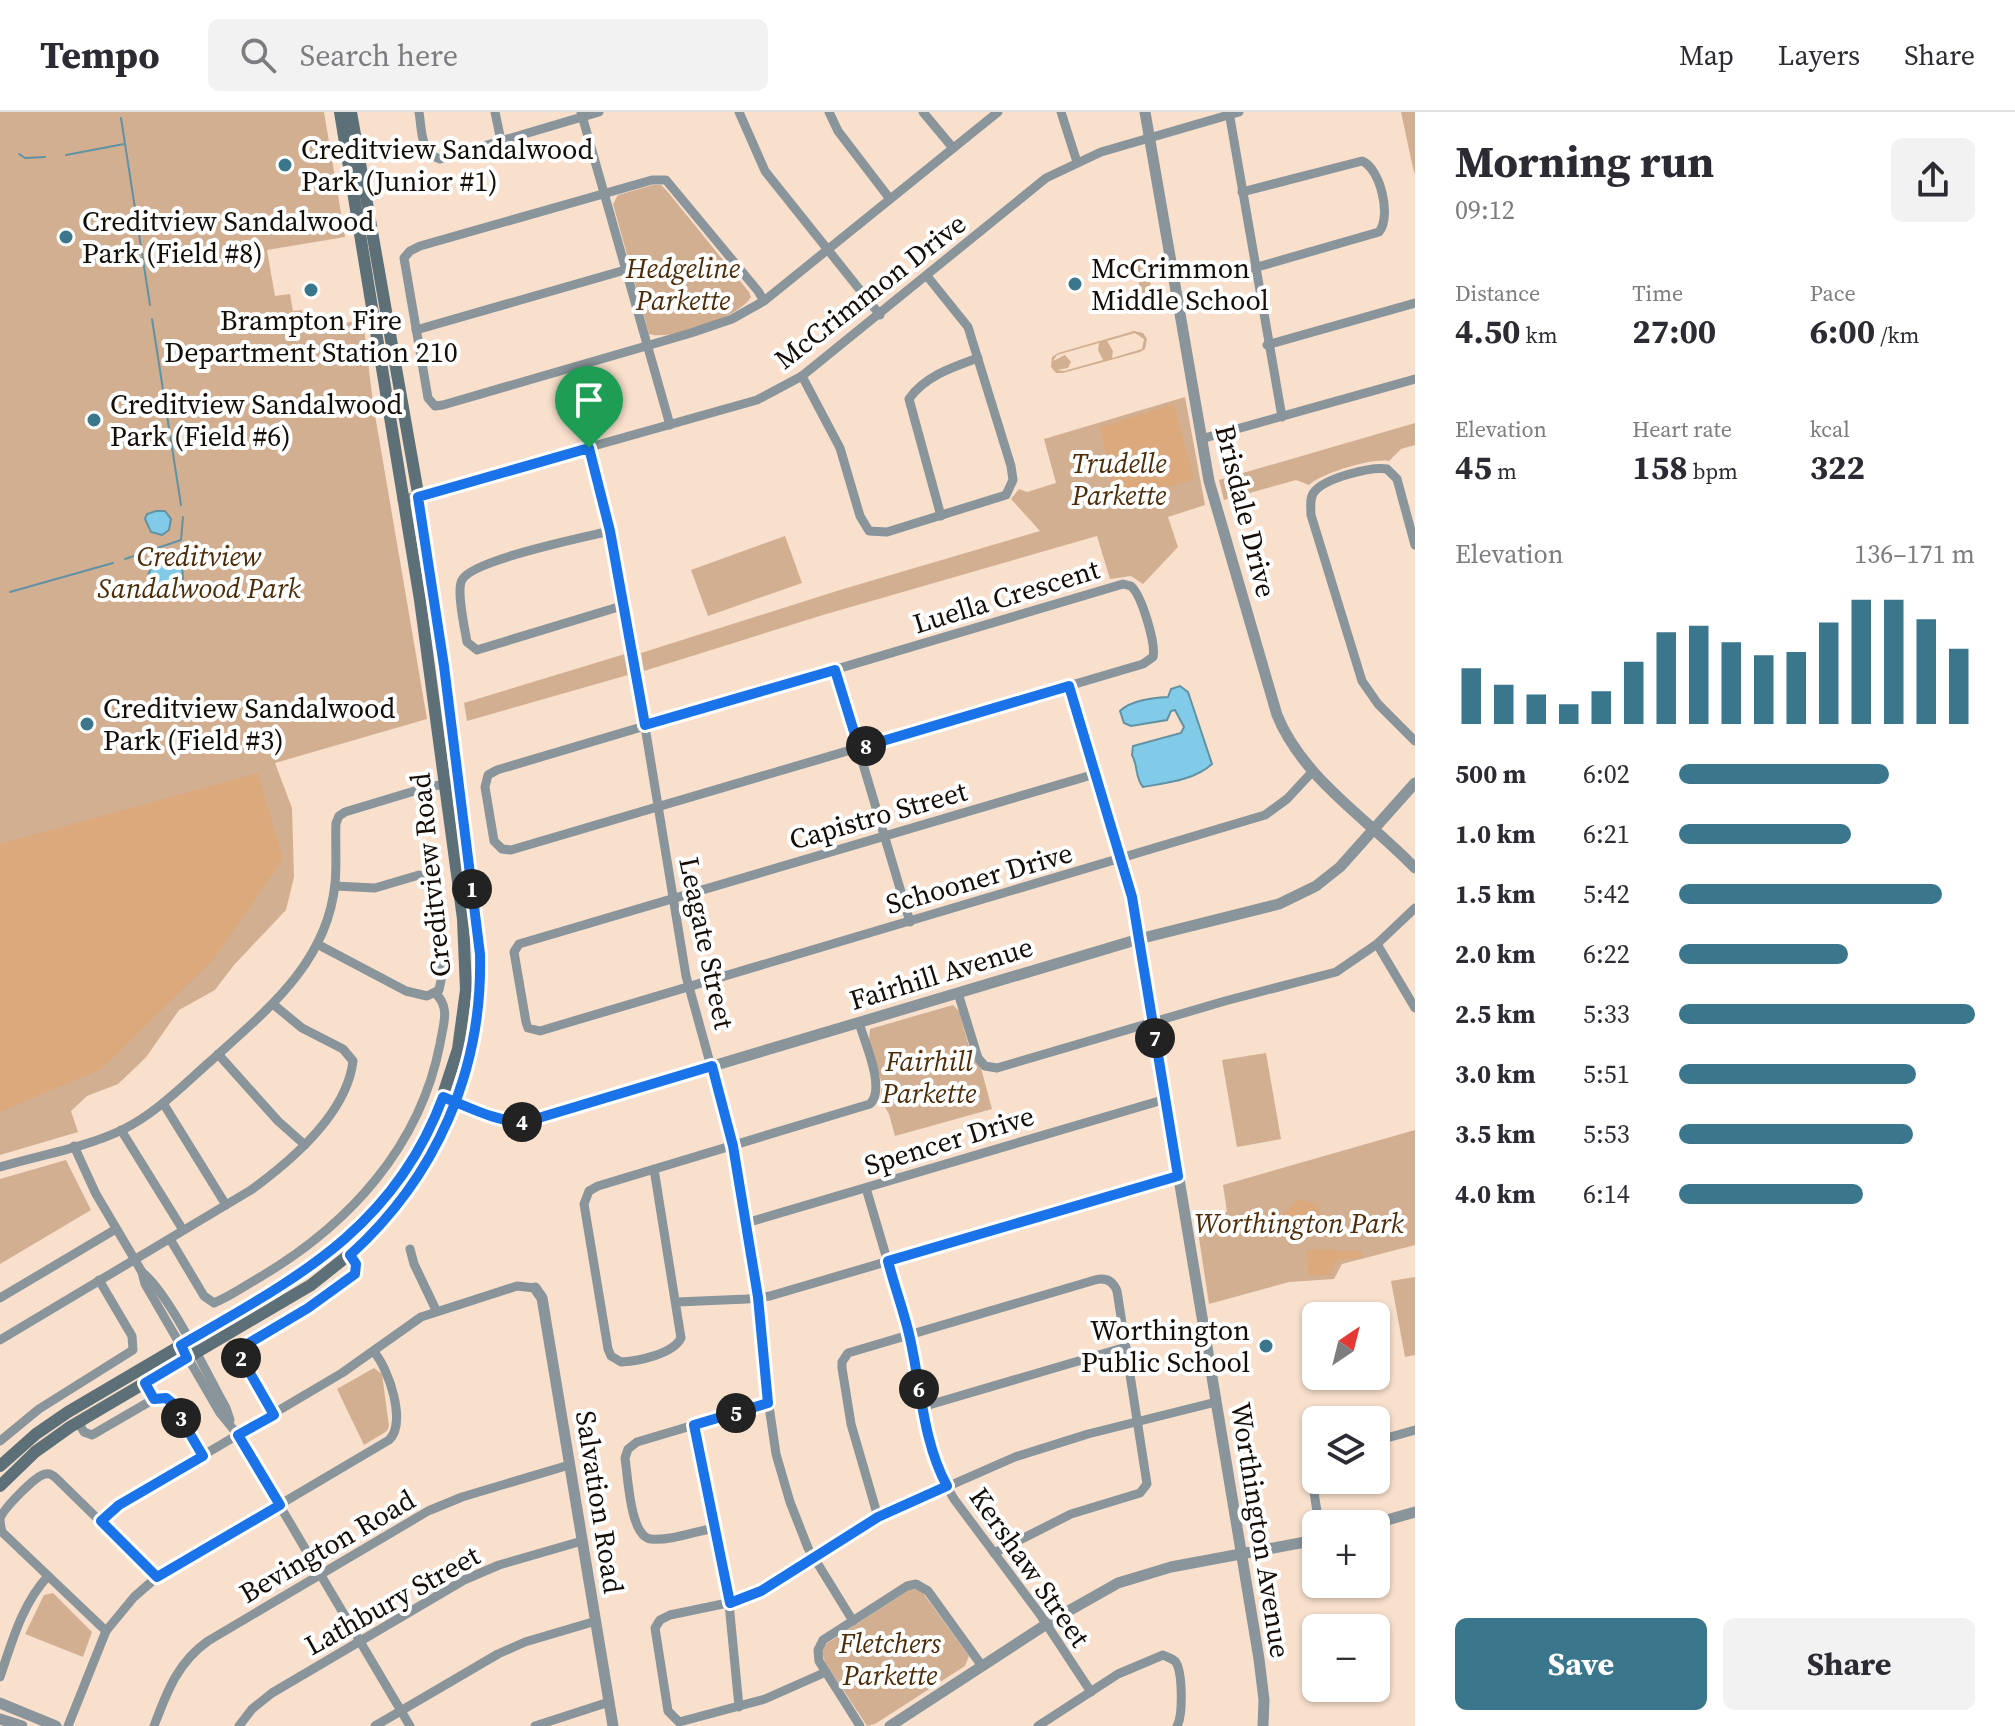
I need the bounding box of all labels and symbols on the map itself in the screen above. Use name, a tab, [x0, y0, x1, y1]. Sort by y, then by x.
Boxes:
place label: Creditview Sandalwood Park (Junior #1)	[301, 130, 593, 200]
marker: Creditview Sandalwood Park (Junior #1)	[276, 156, 294, 174]
place label: Creditview Sandalwood Park (Field #8)	[82, 202, 374, 272]
street label: McCrimmon Drive	[766, 204, 974, 378]
marker: Creditview Sandalwood Park (Field #8)	[57, 228, 75, 246]
park label: Hedgeline Parkette	[625, 249, 741, 319]
place label: McCrimmon Middle School	[1091, 249, 1269, 319]
marker: McCrimmon Middle School	[1066, 275, 1084, 293]
marker: Brampton Fire Department Station 210	[302, 281, 320, 299]
place label: Brampton Fire Department Station 210	[164, 301, 458, 371]
pin	[555, 366, 623, 448]
place label: Creditview Sandalwood Park (Field #6)	[110, 385, 402, 455]
marker: Creditview Sandalwood Park (Field #6)	[85, 411, 103, 429]
street label: Brisdale Drive	[1206, 421, 1286, 601]
park label: Trudelle Parkette	[1071, 444, 1167, 514]
park label: Creditview Sandalwood Park	[97, 537, 302, 607]
street label: Luella Crescent	[908, 549, 1105, 642]
place label: Creditview Sandalwood Park (Field #3)	[103, 689, 395, 759]
marker: Creditview Sandalwood Park (Field #3)	[78, 715, 96, 733]
pin: 8	[846, 726, 886, 766]
street label: Creditview Road	[400, 771, 460, 979]
street label: Capistro Street	[785, 771, 972, 859]
street label: Schooner Drive	[881, 833, 1077, 923]
street label: Leagate Street	[670, 853, 744, 1033]
pin: 1	[452, 869, 492, 909]
street label: Fairhill Avenue	[845, 927, 1037, 1019]
pin: 7	[1135, 1018, 1175, 1058]
park label: Fairhill Parkette	[881, 1042, 977, 1112]
street label: Spencer Drive	[860, 1096, 1038, 1184]
pin: 4	[502, 1102, 542, 1142]
park label: Worthington Park	[1194, 1204, 1405, 1242]
north arrow	[1302, 1302, 1390, 1390]
place label: Worthington Public School	[1081, 1311, 1250, 1381]
marker: Worthington Public School	[1257, 1337, 1275, 1355]
pin: 2	[221, 1338, 261, 1378]
pin: 6	[899, 1369, 939, 1409]
pin: 5	[716, 1393, 756, 1433]
pin: 3	[161, 1398, 201, 1438]
street label: Worthington Avenue	[1222, 1399, 1300, 1661]
street label: Salvation Road	[567, 1408, 633, 1596]
street label: Bevington Road	[232, 1480, 422, 1612]
street label: Kershaw Street	[961, 1480, 1100, 1655]
street label: Lathbury Street	[298, 1536, 487, 1664]
park label: Fletchers Parkette	[838, 1624, 942, 1694]

